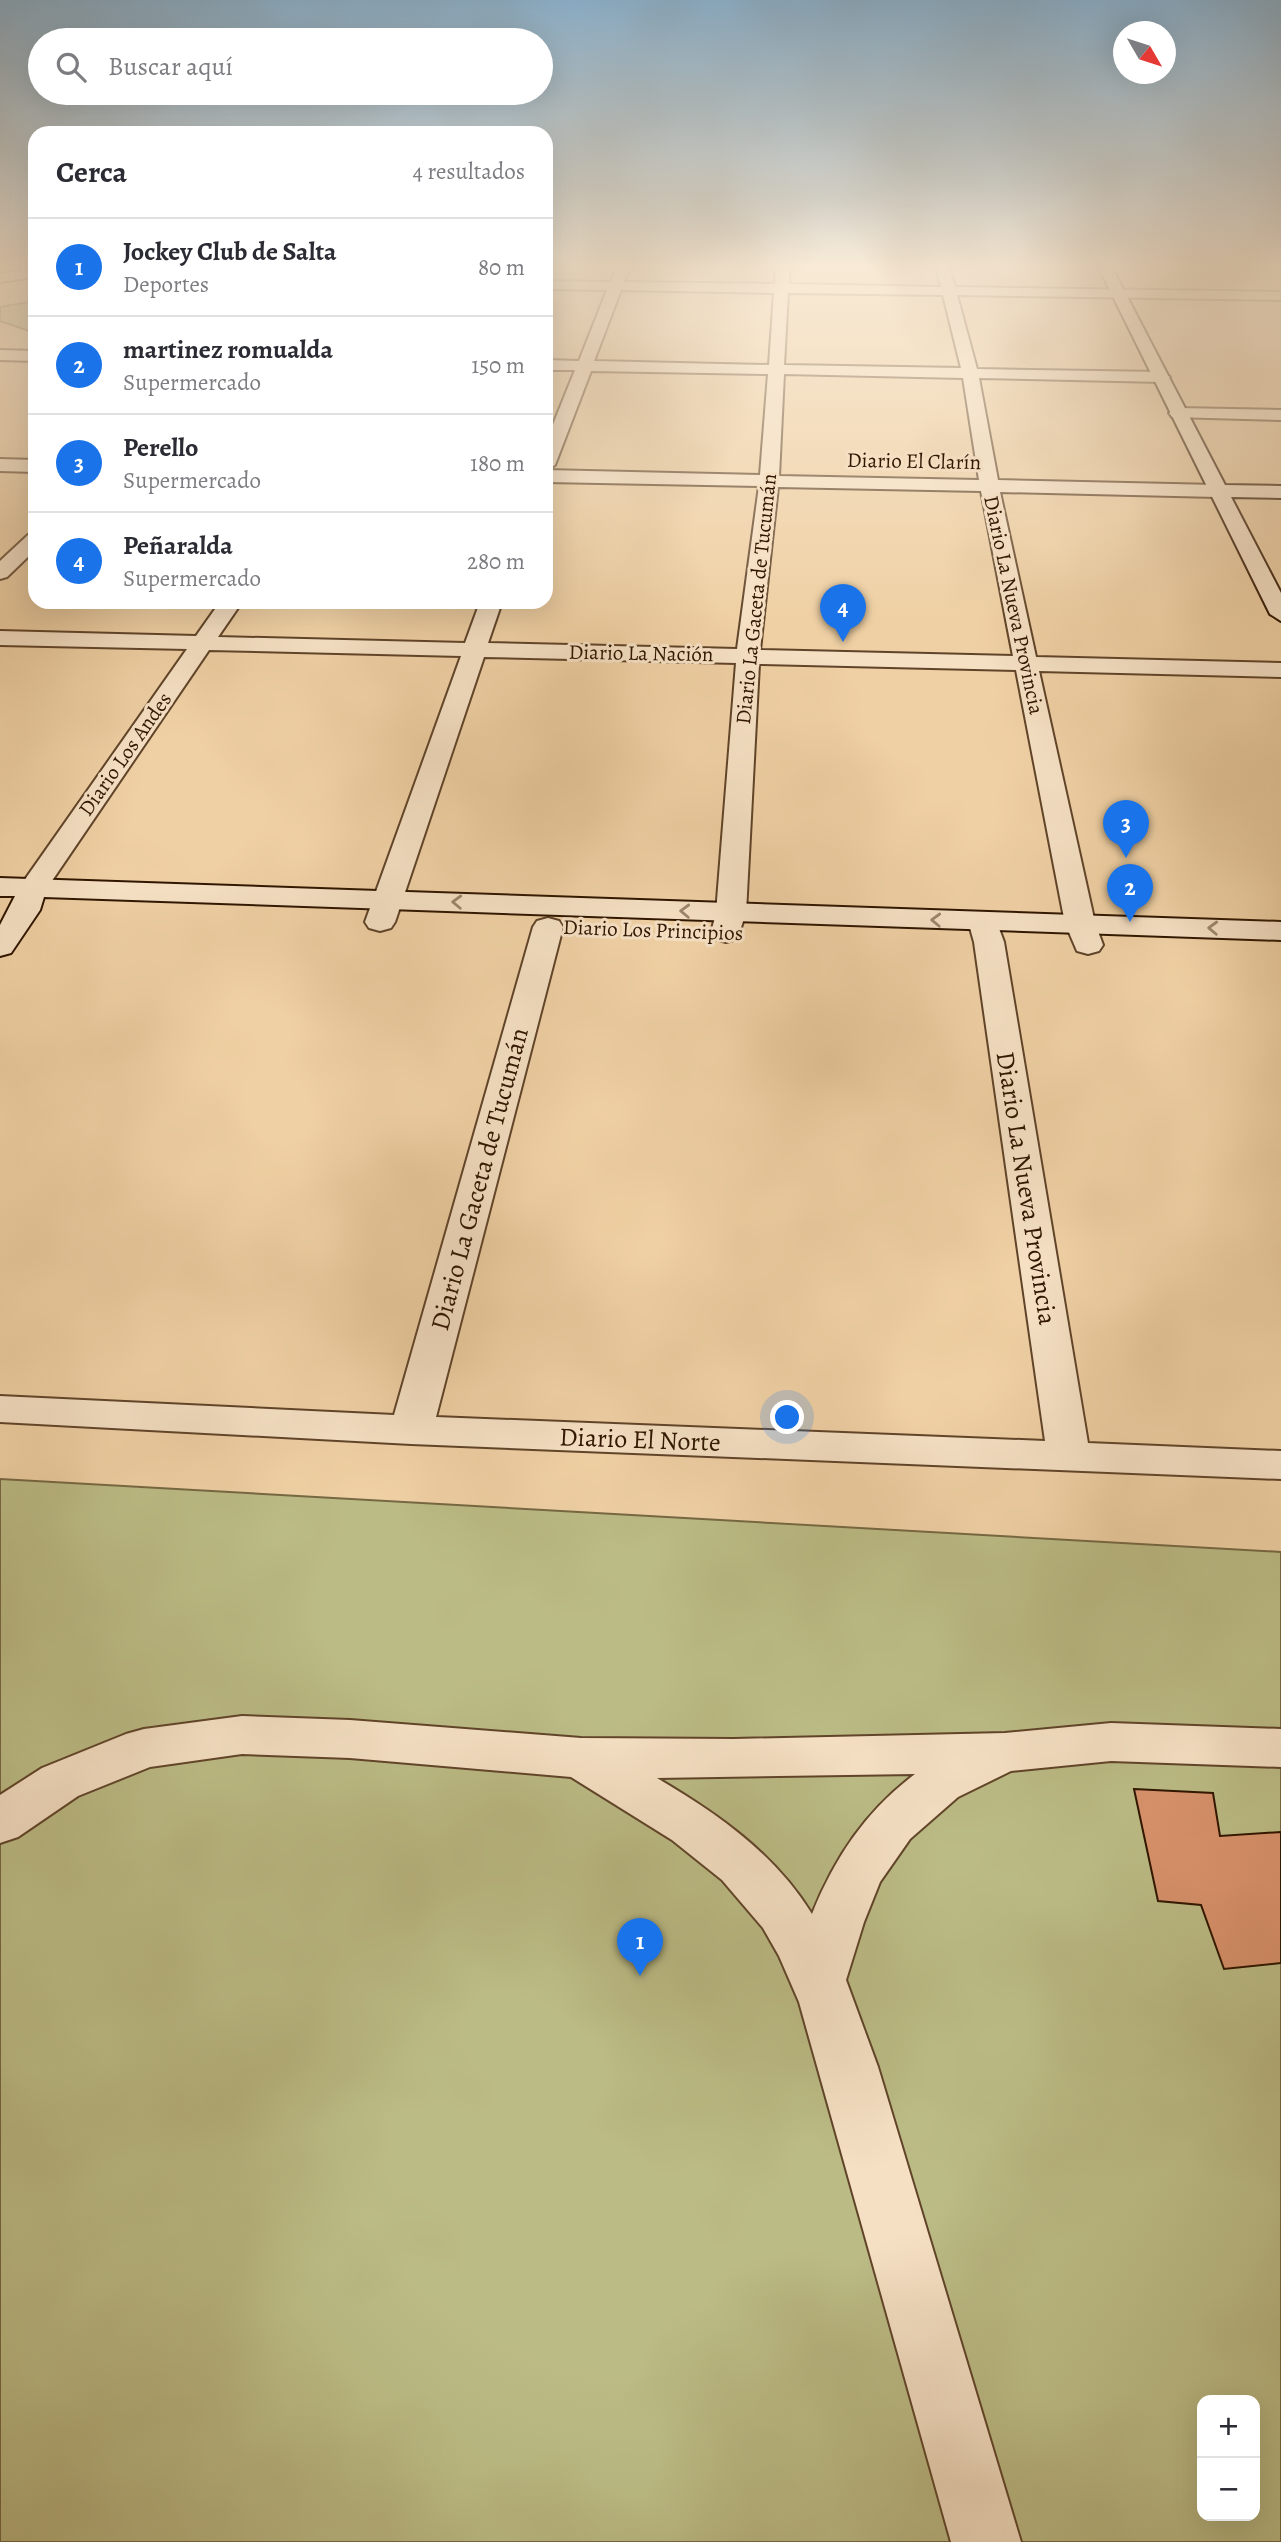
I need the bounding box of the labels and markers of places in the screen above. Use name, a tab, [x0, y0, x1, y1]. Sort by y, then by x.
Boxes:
pin: 4	[820, 584, 866, 642]
pin: 3	[1103, 800, 1149, 858]
pin: 2	[1107, 864, 1153, 922]
pin: 1	[617, 1918, 663, 1976]

